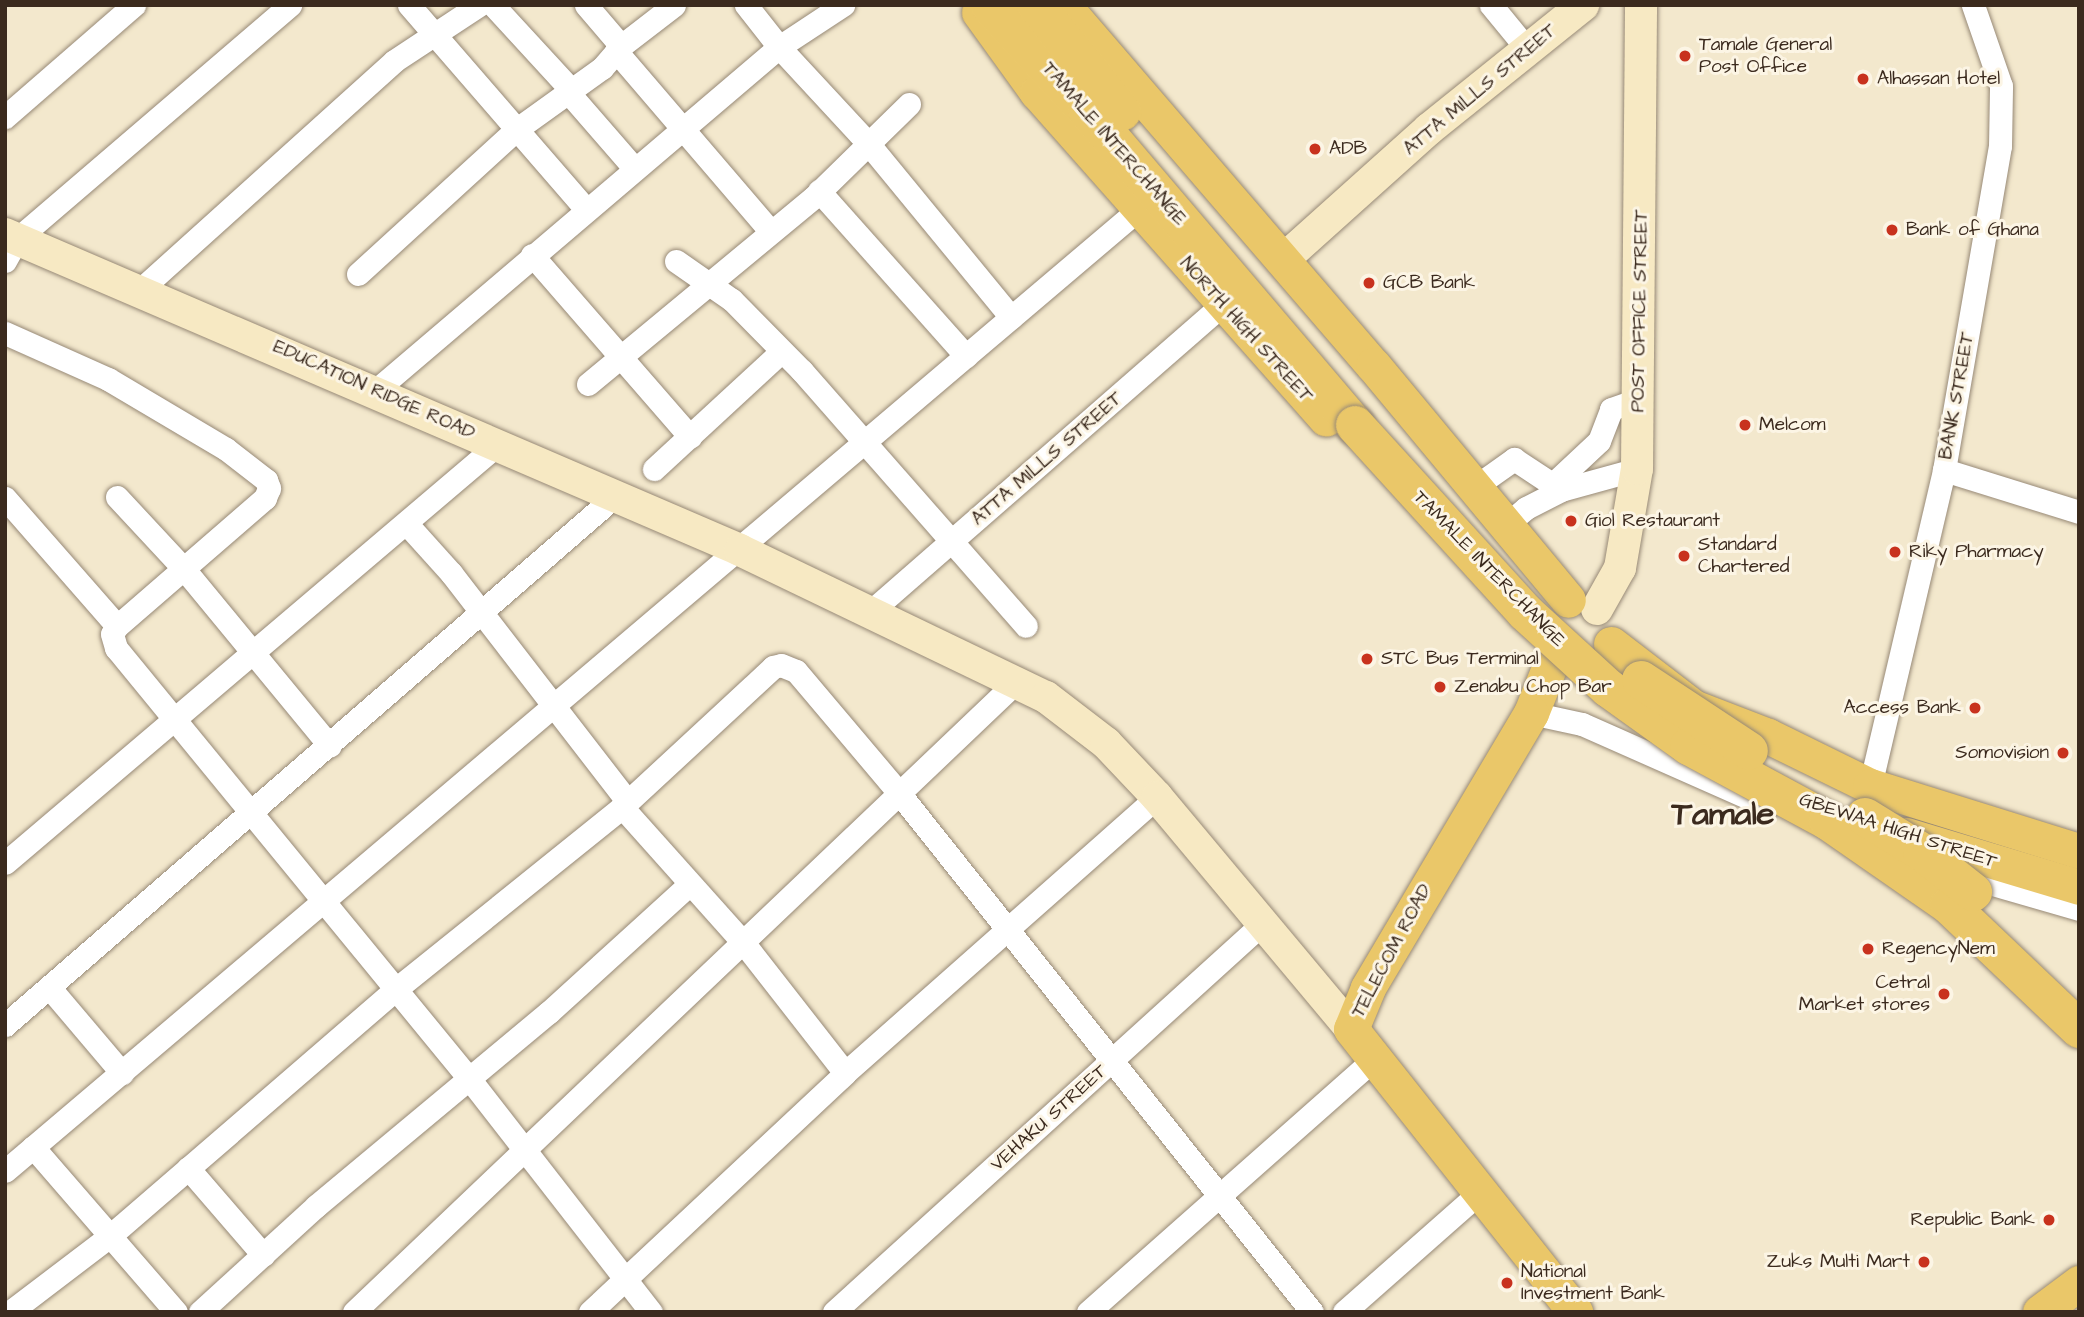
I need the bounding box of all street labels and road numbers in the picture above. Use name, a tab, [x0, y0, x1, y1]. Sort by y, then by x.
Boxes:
street label: ATTA MILLS STREET	[1399, 19, 1561, 161]
street label: TAMALE INTERCHANGE	[1037, 58, 1191, 230]
street label: POST OFFICE STREET	[1627, 209, 1653, 413]
street label: NORTH HIGH STREET	[1175, 253, 1317, 407]
street label: BANK STREET	[1935, 331, 1979, 461]
street label: EDUCATION RIDGE ROAD	[270, 335, 478, 445]
street label: ATTA MILLS STREET	[967, 387, 1127, 531]
street label: TAMALE INTERCHANGE	[1408, 486, 1570, 652]
street label: GBEWAA HIGH STREET	[1796, 788, 2000, 874]
street label: TELECOM ROAD	[1347, 880, 1437, 1022]
street label: VEHAKU STREET	[986, 1060, 1112, 1176]

